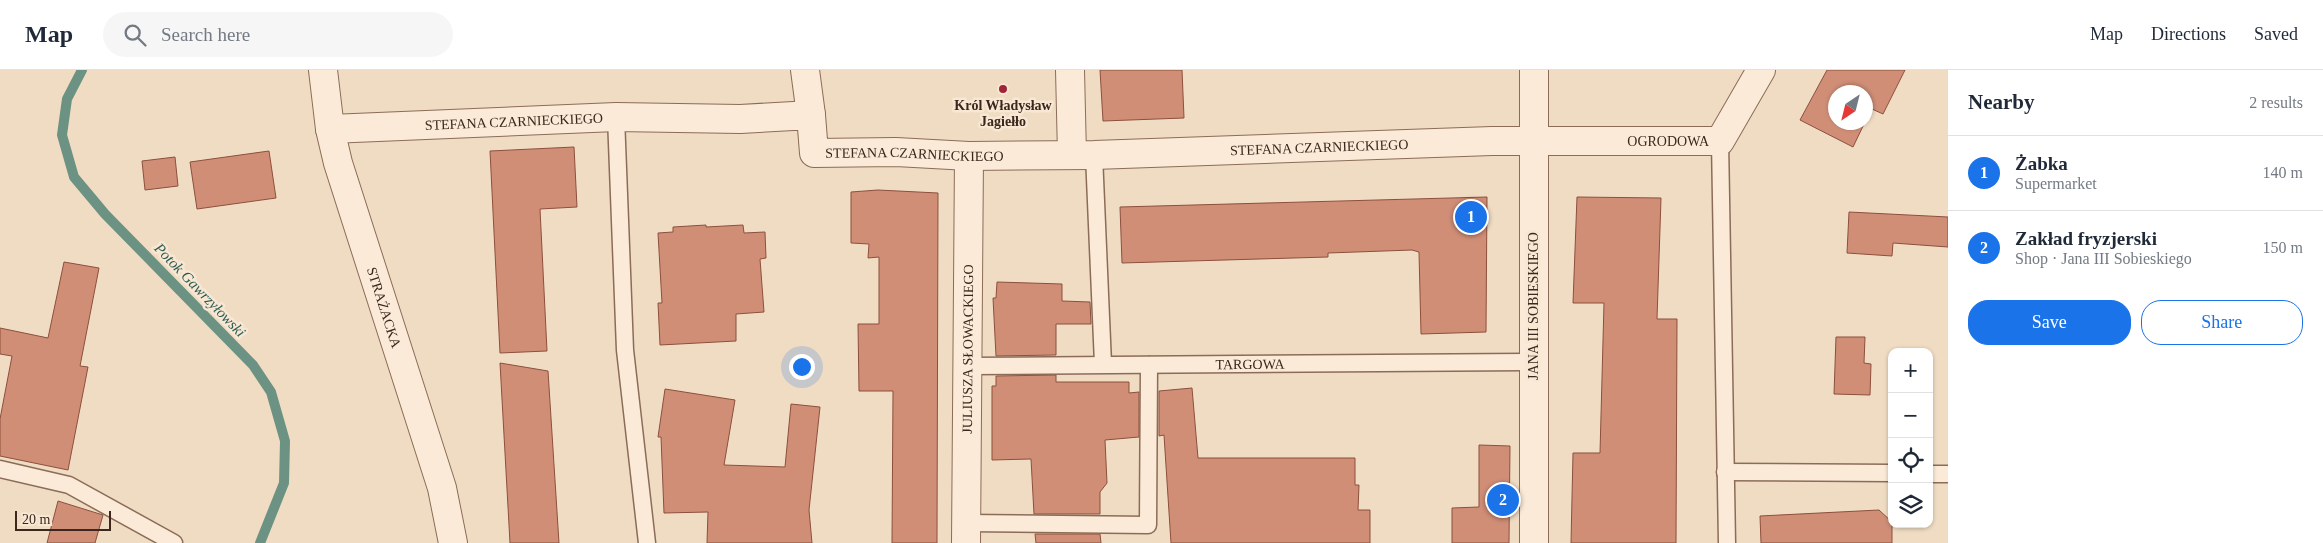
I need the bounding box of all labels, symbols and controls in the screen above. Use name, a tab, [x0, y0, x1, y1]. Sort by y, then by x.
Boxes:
search box	[103, 12, 453, 57]
text: Map	[25, 21, 73, 47]
icon: search	[121, 21, 149, 49]
text: Search here	[161, 24, 250, 45]
text: Map	[2090, 24, 2123, 44]
text: Directions	[2151, 24, 2226, 44]
text: Saved	[2254, 24, 2298, 44]
marker: Król Władysław Jagiełło	[997, 83, 1009, 95]
north arrow	[1828, 85, 1873, 130]
text: Nearby	[1968, 90, 2035, 114]
text: 2 results	[2249, 94, 2303, 111]
place label: Król Władysław Jagiełło	[954, 98, 1053, 129]
street label: STEFANA CZARNIECKIEGO	[424, 111, 603, 133]
street label: OGRODOWA	[1627, 134, 1710, 149]
street label: STEFANA CZARNIECKIEGO	[1230, 137, 1409, 158]
street label: STEFANA CZARNIECKIEGO	[825, 145, 1004, 164]
text: Żabka	[2015, 153, 2068, 174]
text: 1	[1980, 164, 1988, 181]
text: 140 m	[2263, 164, 2303, 181]
text: Supermarket	[2015, 175, 2097, 192]
pin: 1	[1455, 198, 1487, 236]
text: Zakład fryzjerski	[2015, 228, 2157, 249]
street label: JANA III SOBIESKIEGO	[1526, 232, 1541, 380]
water label: Potok Gawrzyłowski	[151, 239, 249, 340]
text: 2	[1980, 239, 1988, 256]
text: 150 m	[2263, 239, 2303, 256]
text: Shop · Jana III Sobieskiego	[2015, 250, 2192, 267]
street label: JULIUSZA SŁOWACKIEGO	[960, 264, 976, 434]
street label: STRAŻACKA	[364, 265, 404, 351]
button: Save	[1968, 300, 2131, 345]
button: Share	[2141, 300, 2303, 345]
map controls	[1888, 348, 1933, 528]
button: +	[1888, 348, 1933, 393]
your location	[789, 354, 815, 380]
street label: TARGOWA	[1215, 357, 1285, 372]
button: −	[1888, 393, 1933, 438]
button: locate	[1888, 438, 1933, 483]
pin: 2	[1487, 481, 1519, 519]
button: layers	[1888, 483, 1933, 528]
scale bar	[15, 508, 111, 531]
text: 20 m	[22, 512, 50, 527]

